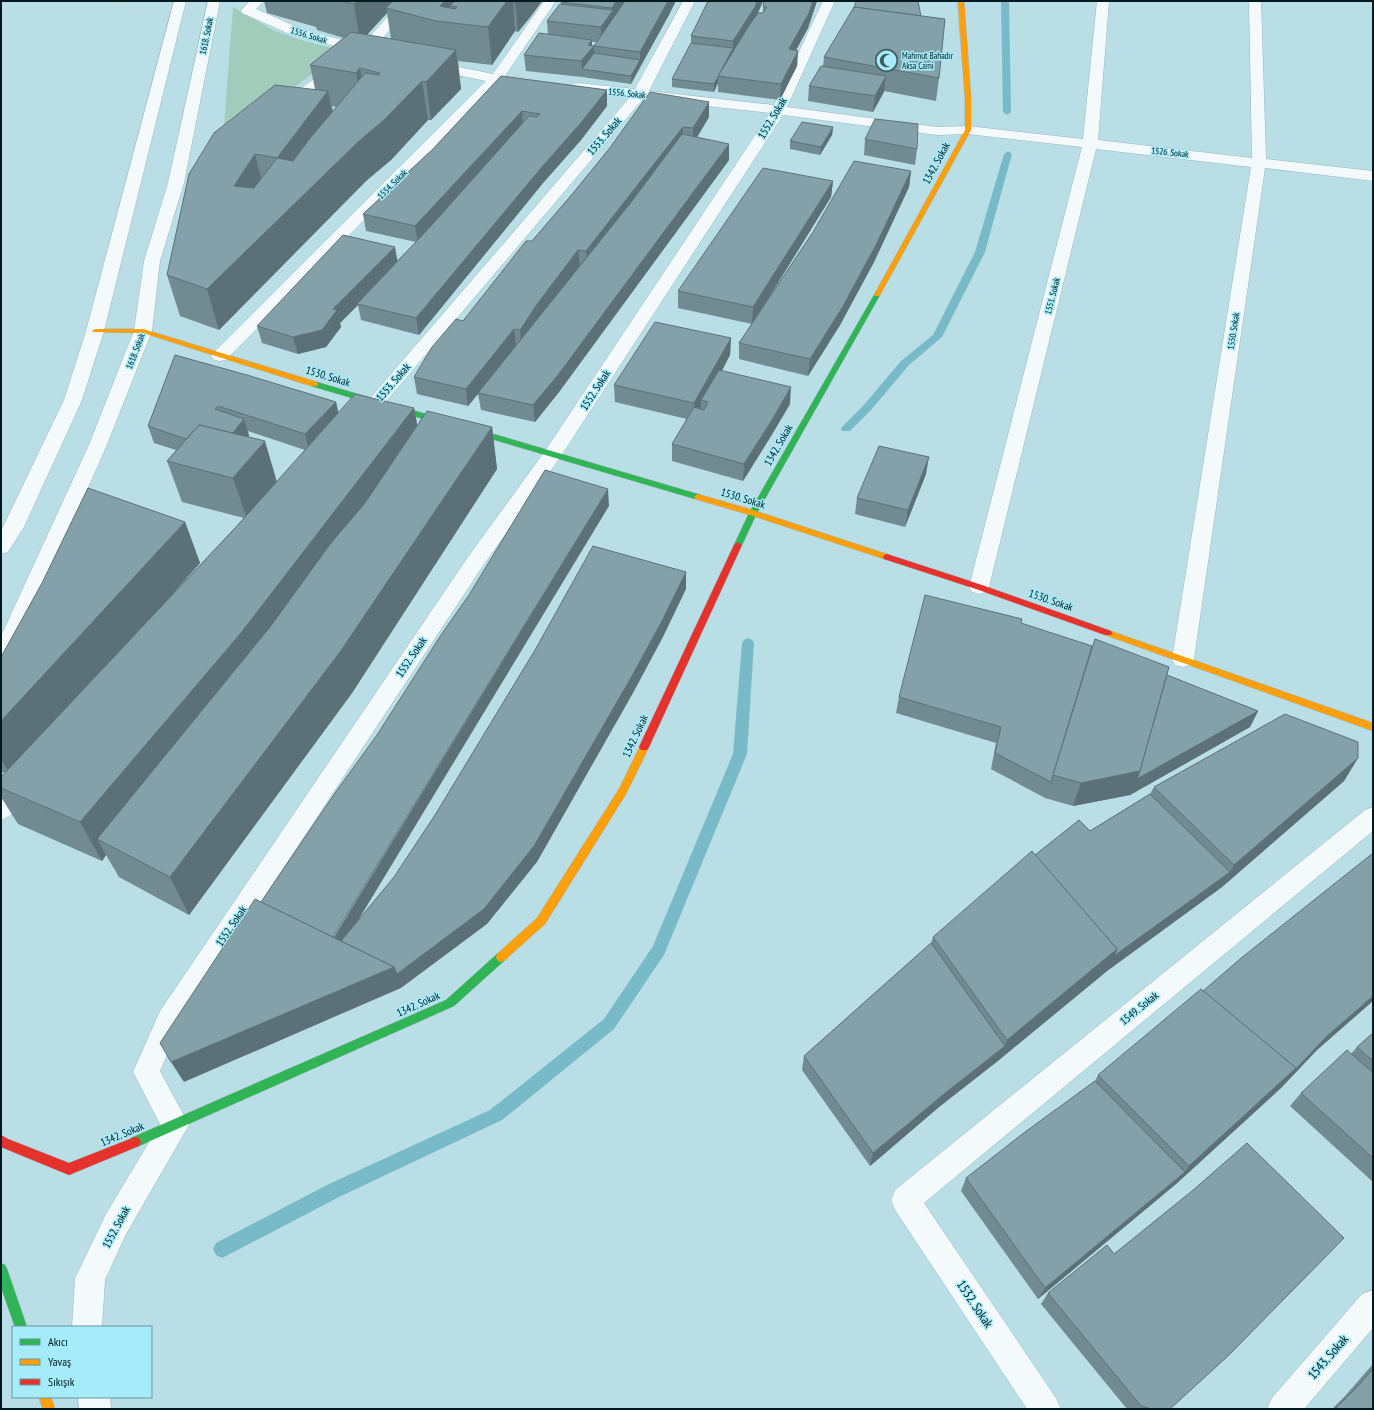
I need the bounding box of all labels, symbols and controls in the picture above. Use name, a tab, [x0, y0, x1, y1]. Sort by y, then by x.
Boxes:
street label: 1618. Sokak	[197, 16, 215, 55]
street label: 1556. Sokak	[289, 24, 329, 46]
mosque icon: Mahmut Bahadır Aksa Cami	[874, 47, 900, 73]
place label: Mahmut Bahadır Aksa Cami	[902, 50, 954, 71]
street label: 1556. Sokak	[608, 86, 647, 100]
street label: 1552. Sokak	[754, 94, 790, 141]
street label: 1553. Sokak	[584, 114, 625, 158]
street label: 1342. Sokak	[919, 139, 953, 186]
street label: 1526. Sokak	[1151, 145, 1190, 159]
street label: 1554. Sokak	[375, 167, 409, 201]
street label: 1551. Sokak	[1042, 276, 1062, 316]
street label: 1550. Sokak	[1225, 311, 1241, 350]
street label: 1618. Sokak	[123, 331, 147, 370]
street label: 1553. Sokak	[373, 360, 414, 404]
street label: 1530. Sokak	[304, 363, 353, 390]
street label: 1552. Sokak	[577, 366, 614, 413]
street label: 1342. Sokak	[760, 421, 796, 468]
street label: 1530. Sokak	[719, 485, 768, 512]
street label: 1530. Sokak	[1027, 586, 1076, 614]
street label: 1552. Sokak	[392, 634, 430, 680]
street label: 1342. Sokak	[619, 712, 651, 760]
street label: 1552. Sokak	[212, 903, 250, 949]
street label: 1342. Sokak	[394, 988, 442, 1020]
street label: 1549. Sokak	[1117, 988, 1162, 1028]
street label: 1342. Sokak	[98, 1118, 146, 1149]
street label: 1552. Sokak	[99, 1203, 133, 1250]
street label: 1532. Sokak	[953, 1277, 997, 1331]
legend	[12, 1326, 152, 1398]
street label: 1543. Sokak	[1304, 1331, 1352, 1383]
text: Akıcı	[48, 1334, 68, 1349]
text: Yavaş	[48, 1354, 71, 1369]
text: Sıkışık	[48, 1374, 75, 1389]

